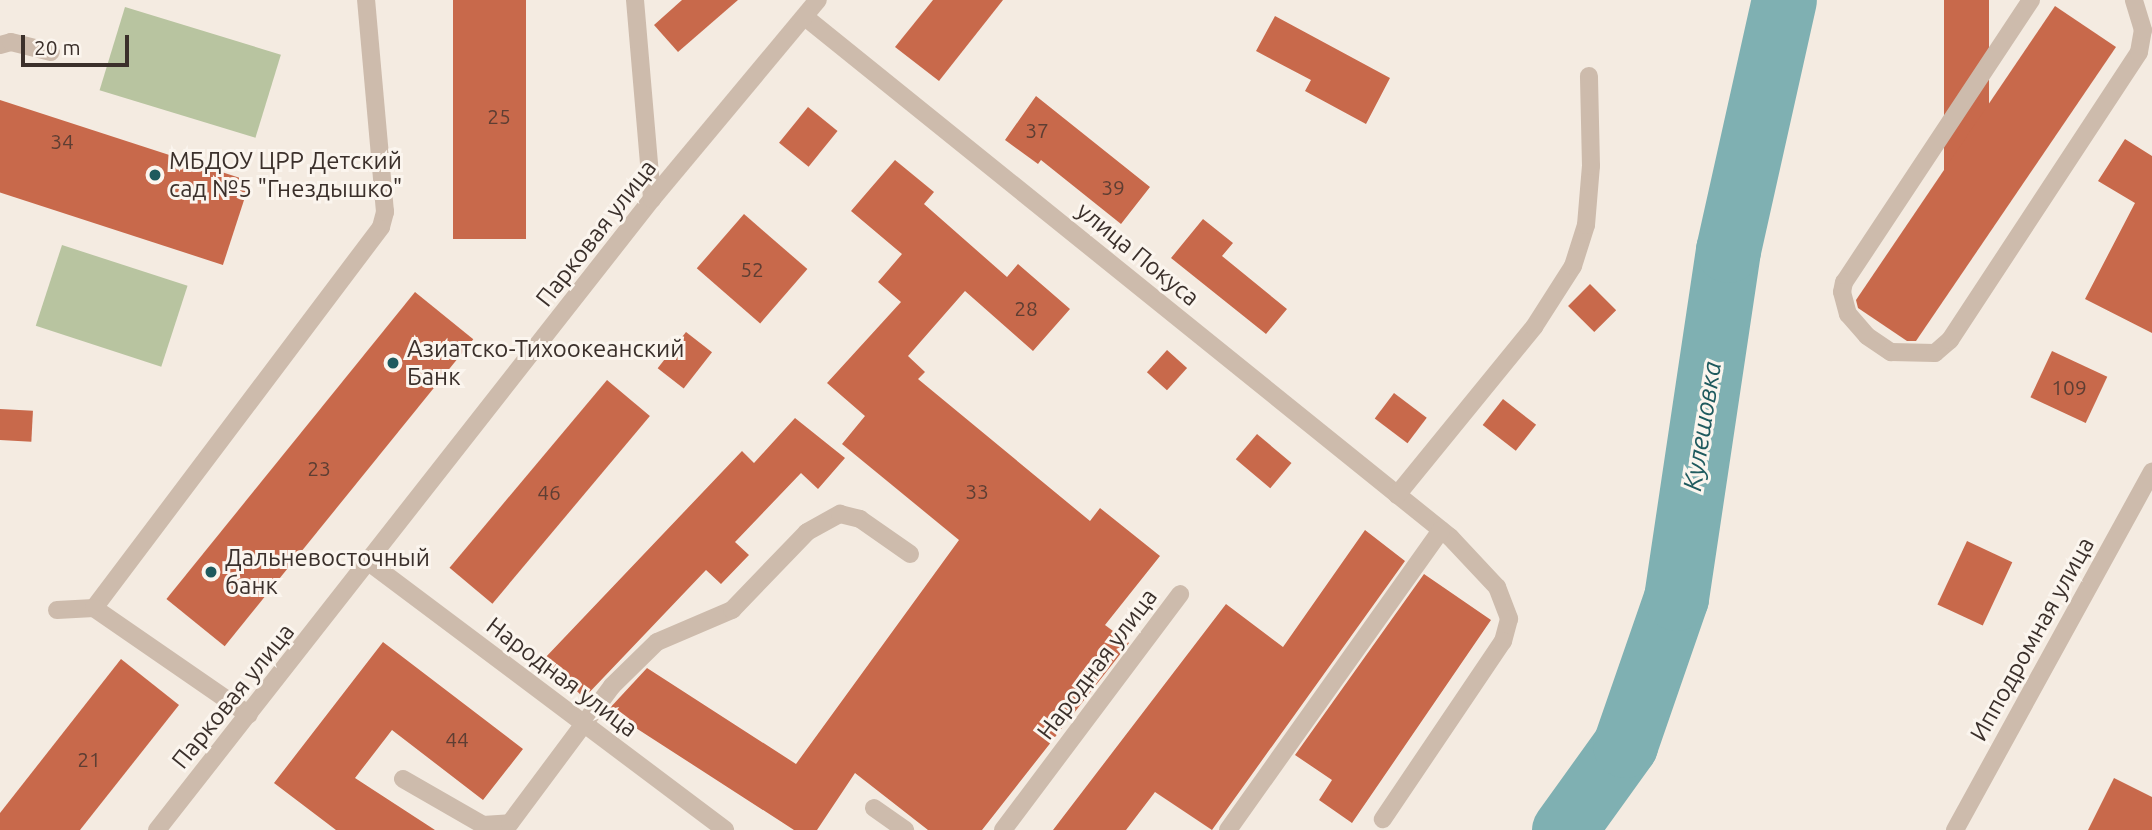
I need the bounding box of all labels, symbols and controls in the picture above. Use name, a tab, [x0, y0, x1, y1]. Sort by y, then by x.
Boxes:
scale bar	[24, 21, 133, 65]
text: 20 m	[34, 35, 81, 59]
house number: 25	[487, 103, 511, 129]
house number: 37	[1025, 117, 1049, 143]
house number: 34	[50, 128, 74, 154]
place label: МБДОУ ЦРР Детский сад №5 "Гнездышко"	[169, 147, 402, 203]
street label: Парковая улица	[530, 154, 662, 312]
marker: МБДОУ ЦРР Детский сад №5 "Гнездышко"	[147, 167, 163, 183]
house number: 39	[1101, 174, 1125, 200]
street label: улица Покуса	[1071, 196, 1205, 312]
house number: 52	[740, 256, 764, 282]
house number: 28	[1014, 295, 1038, 321]
place label: Азиатско-Тихоокеанский Банк	[407, 335, 684, 391]
marker: Азиатско-Тихоокеанский Банк	[385, 355, 401, 371]
water label: Кулешовка	[1676, 359, 1728, 493]
house number: 109	[2051, 374, 2087, 400]
house number: 23	[307, 455, 331, 481]
house number: 33	[965, 478, 989, 504]
house number: 46	[537, 479, 561, 505]
street label: Ипподромная улица	[1964, 532, 2100, 746]
place label: Дальневосточный банк	[225, 544, 430, 600]
marker: Дальневосточный банк	[203, 564, 219, 580]
street label: Народная улица	[1031, 583, 1163, 745]
street label: Народная улица	[481, 611, 643, 743]
street label: Парковая улица	[166, 618, 300, 774]
house number: 44	[445, 726, 469, 752]
house number: 21	[77, 746, 101, 772]

